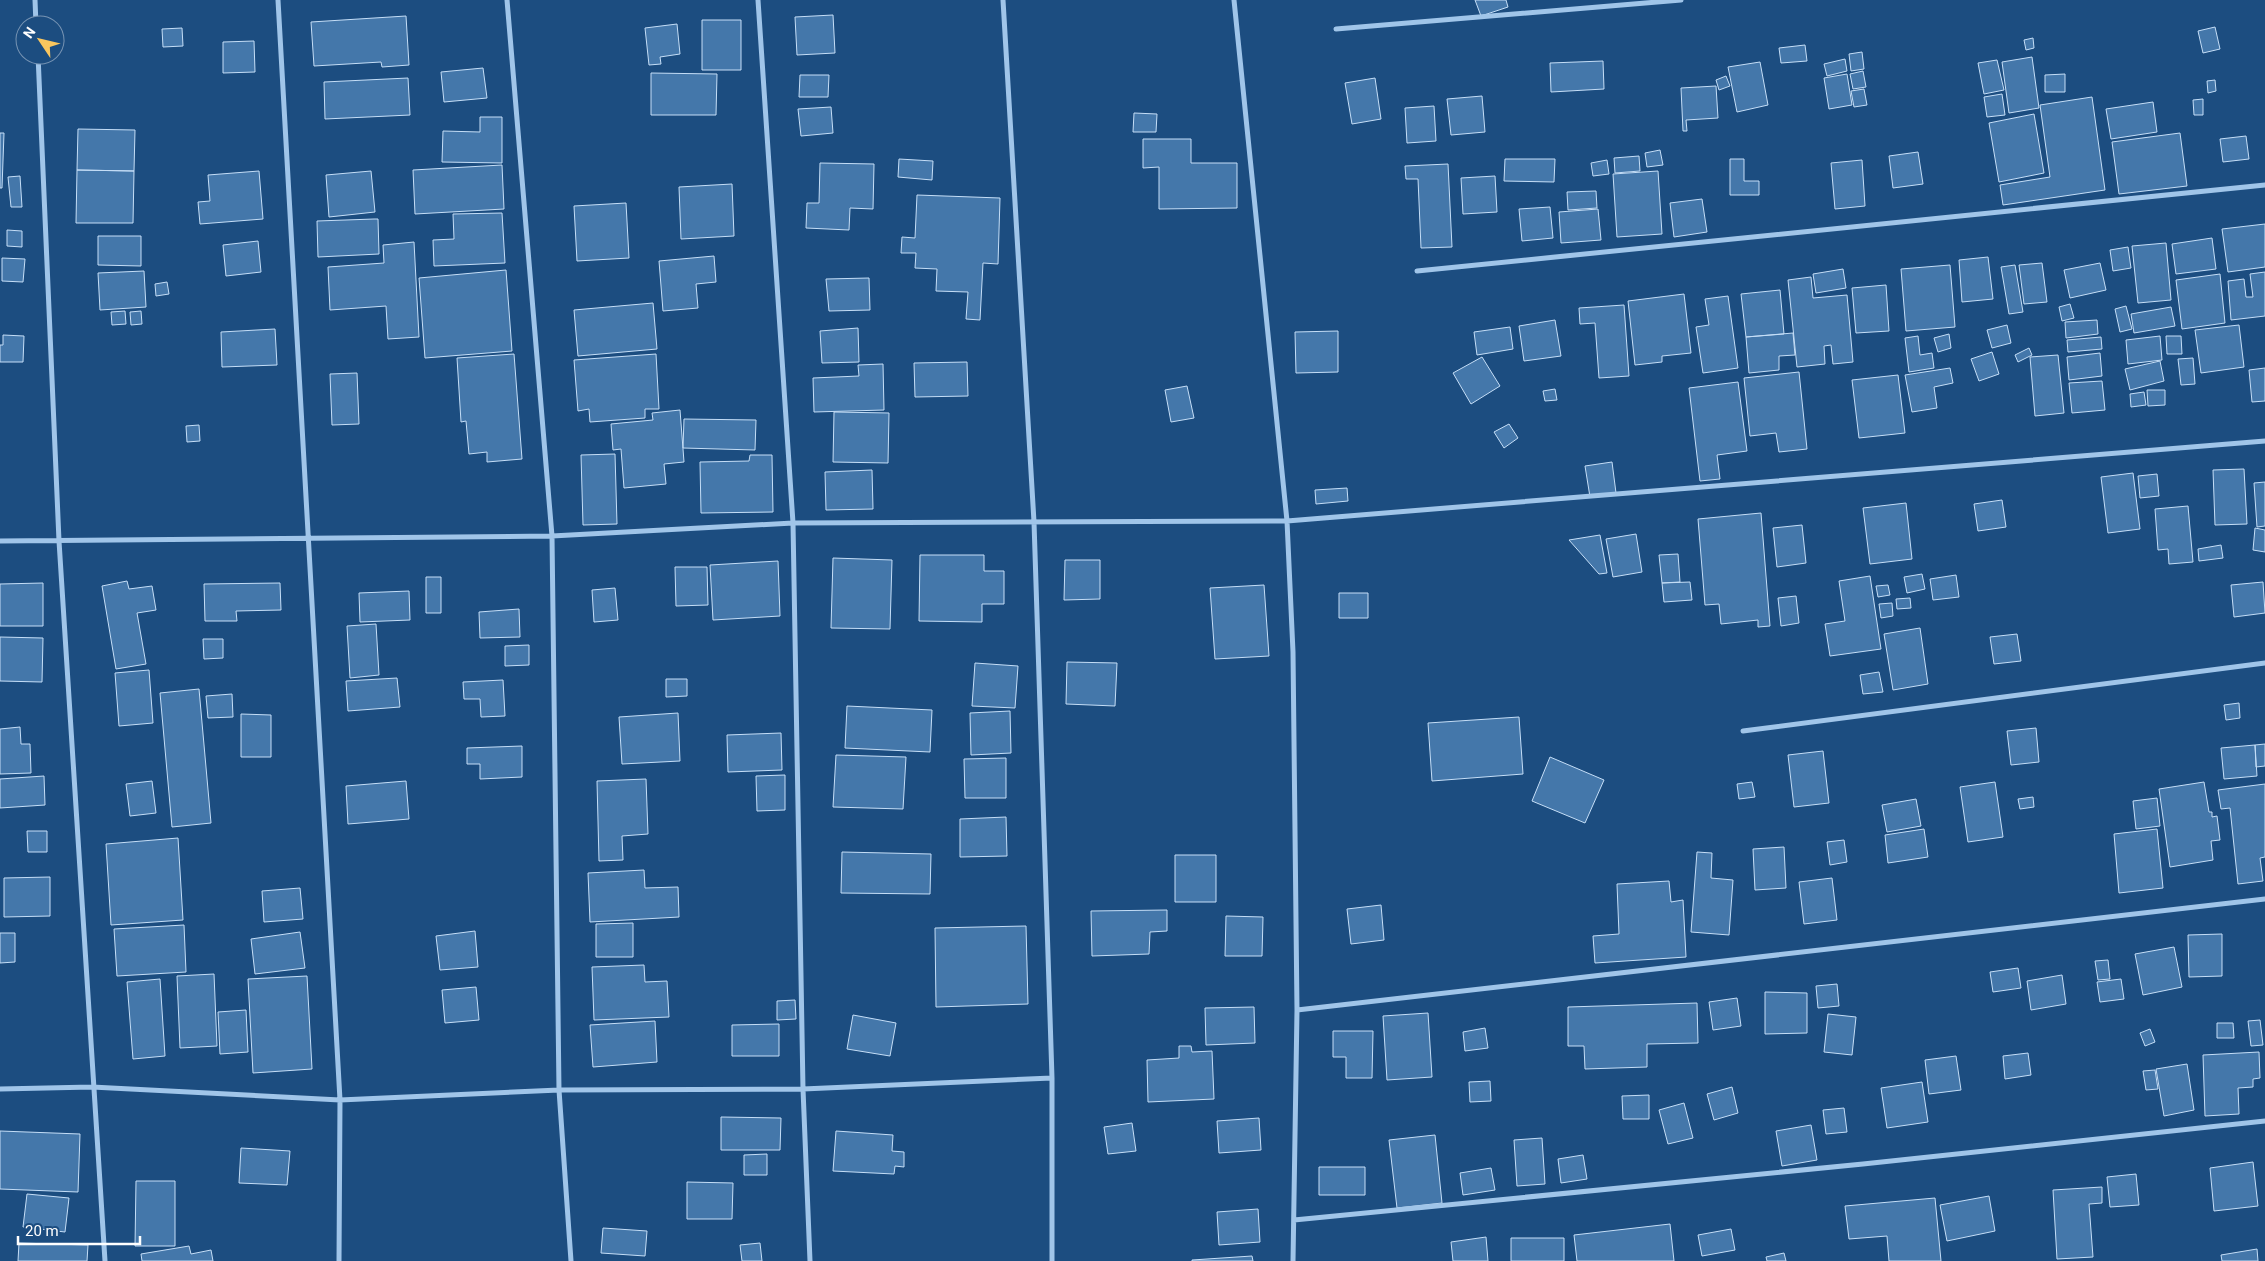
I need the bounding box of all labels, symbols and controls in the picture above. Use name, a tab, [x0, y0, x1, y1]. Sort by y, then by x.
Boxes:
north arrow	[15, 15, 65, 65]
text: N	[20, 24, 39, 41]
scale bar	[18, 1214, 140, 1246]
text: 20 m	[25, 1222, 59, 1240]

